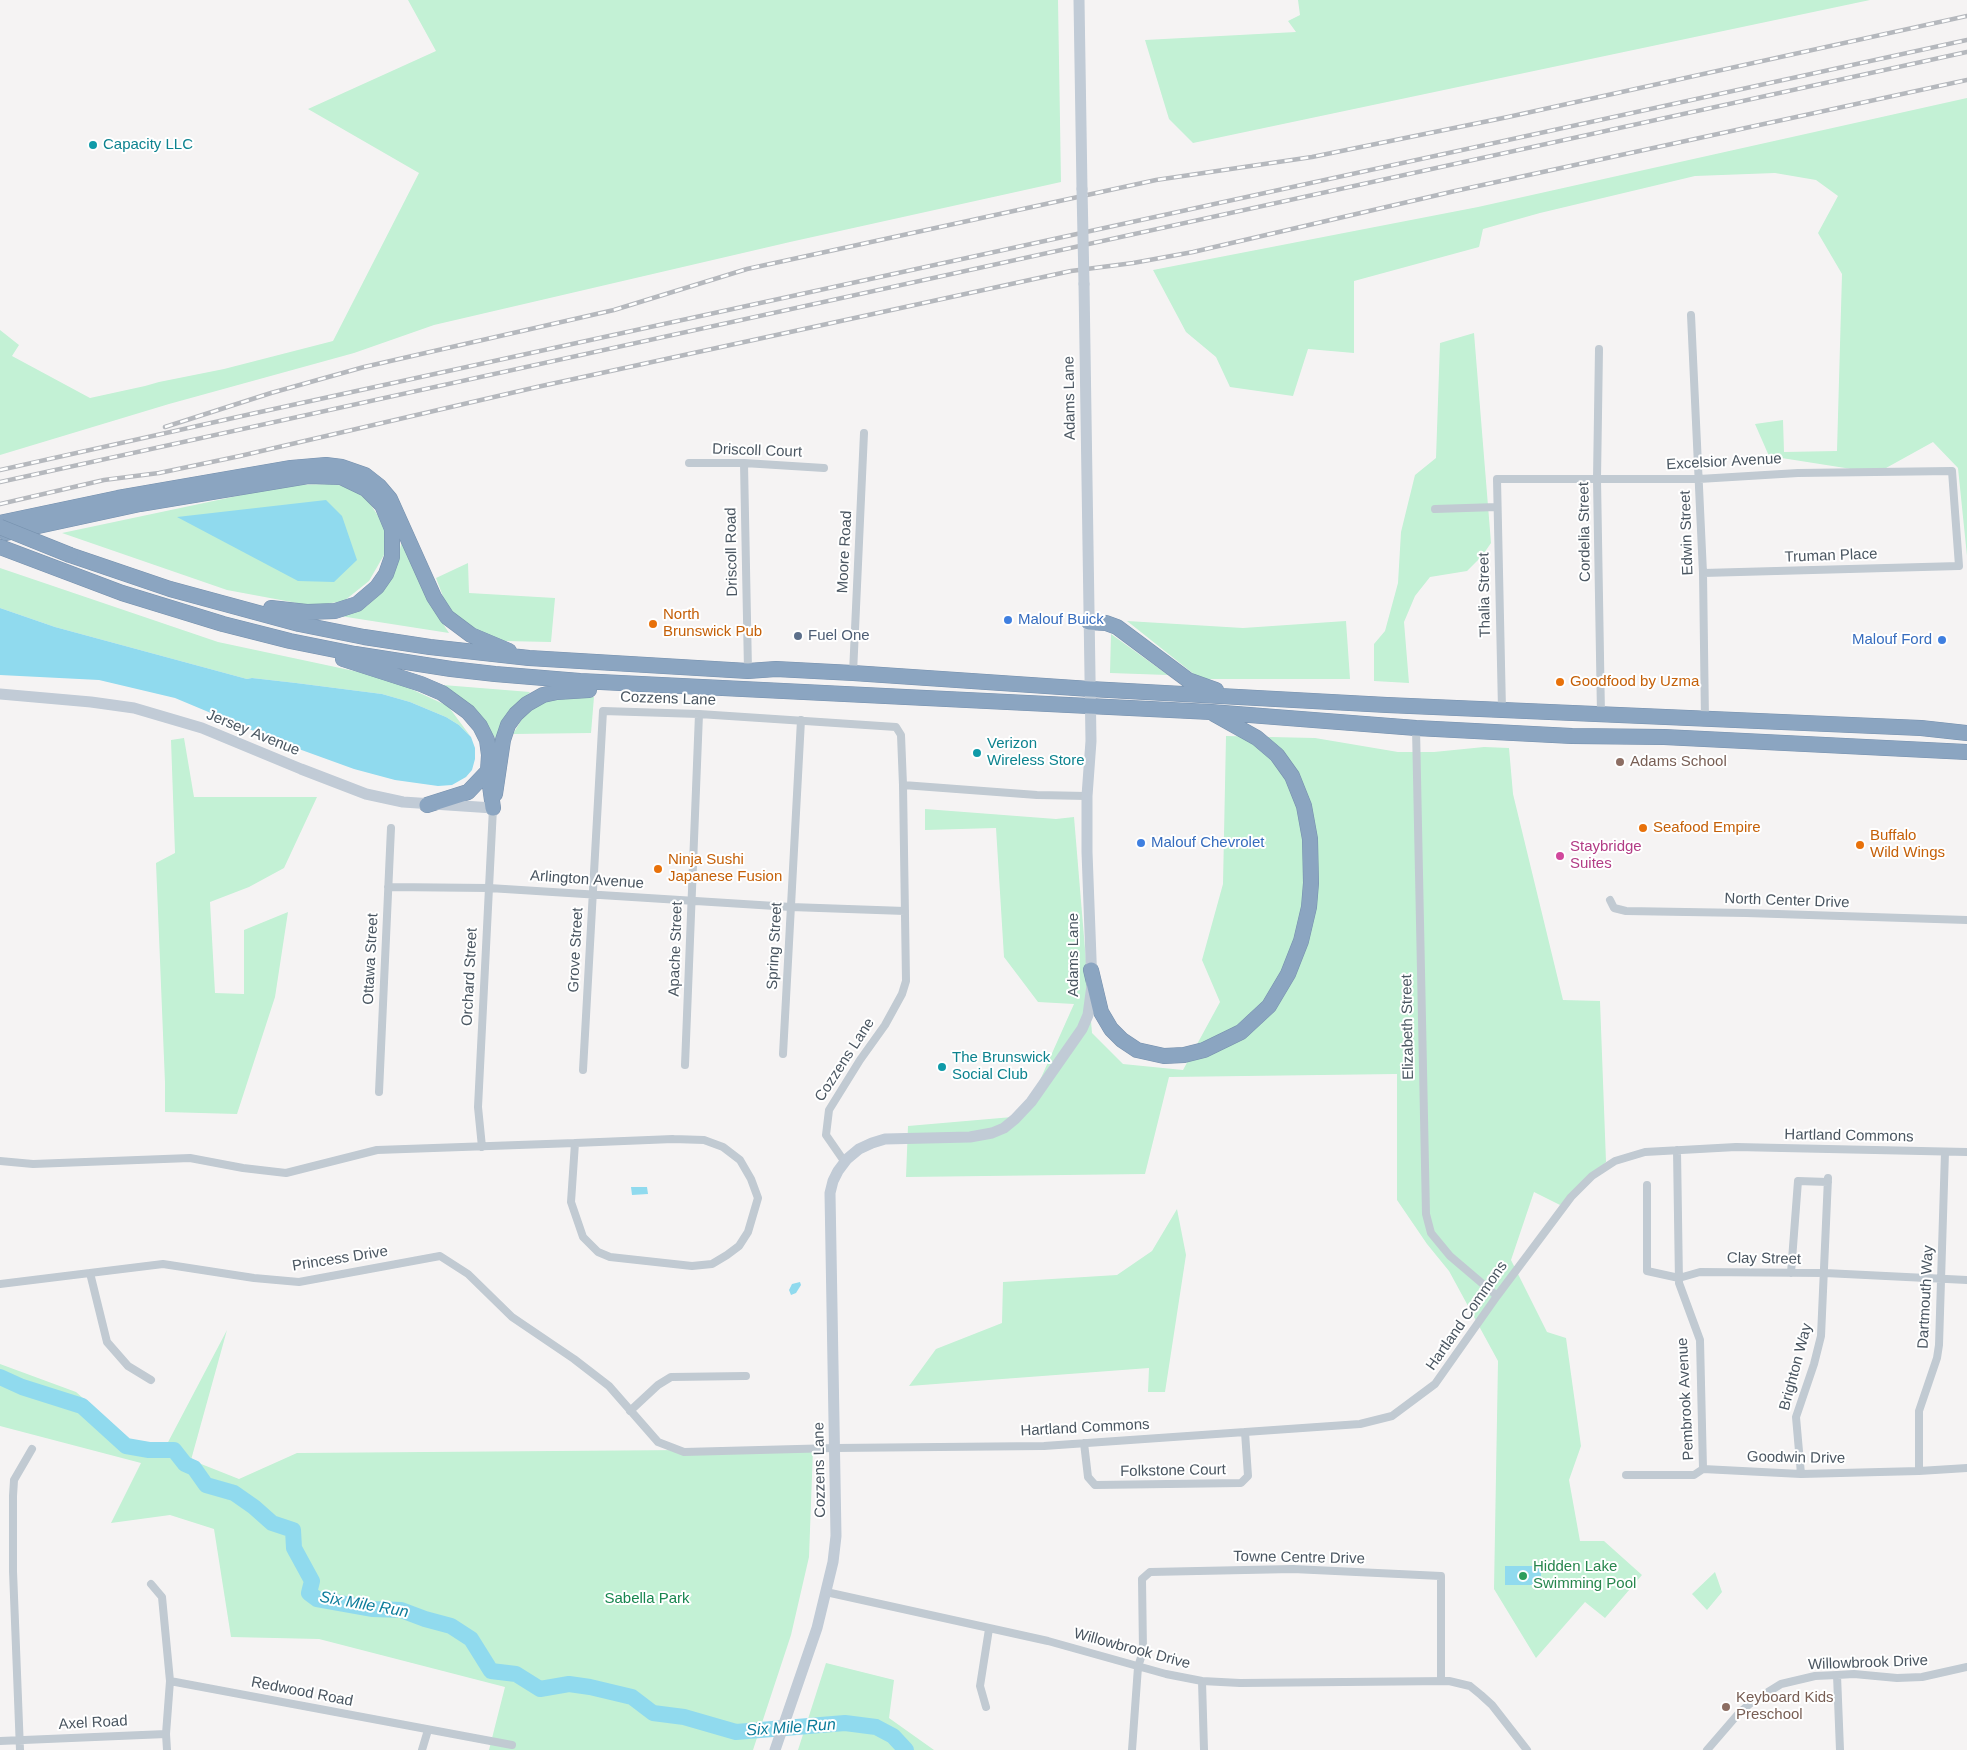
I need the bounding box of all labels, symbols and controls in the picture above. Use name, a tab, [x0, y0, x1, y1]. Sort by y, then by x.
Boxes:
place label: Capacity LLC	[103, 136, 193, 154]
marker: Capacity LLC	[87, 139, 99, 151]
street label: Adams Lane	[1060, 356, 1080, 440]
street label: Driscoll Court	[712, 440, 802, 462]
street label: Excelsior Avenue	[1666, 450, 1782, 474]
street label: Cordelia Street	[1575, 482, 1595, 582]
street label: Edwin Street	[1677, 490, 1697, 576]
street label: Driscoll Road	[722, 507, 742, 597]
street label: Moore Road	[834, 510, 856, 594]
street label: Truman Place	[1784, 545, 1878, 567]
street label: Thalia Street	[1475, 552, 1495, 638]
place label: North Brunswick Pub	[663, 606, 762, 641]
place label: Malouf Buick	[1018, 611, 1104, 629]
marker: Malouf Buick	[1002, 614, 1014, 626]
marker: North Brunswick Pub	[647, 618, 659, 630]
place label: Fuel One	[808, 627, 870, 645]
marker: Fuel One	[792, 630, 804, 642]
place label: Malouf Ford	[1852, 631, 1932, 649]
marker: Malouf Ford	[1936, 634, 1948, 646]
place label: Goodfood by Uzma	[1570, 673, 1699, 691]
marker: Goodfood by Uzma	[1554, 676, 1566, 688]
street label: Cozzens Lane	[620, 688, 716, 710]
street label: Jersey Avenue	[204, 706, 302, 760]
place label: Verizon Wireless Store	[987, 735, 1085, 770]
marker: Verizon Wireless Store	[971, 747, 983, 759]
place label: Adams School	[1630, 753, 1727, 771]
marker: Adams School	[1614, 756, 1626, 768]
place label: Seafood Empire	[1653, 819, 1761, 837]
marker: Seafood Empire	[1637, 822, 1649, 834]
place label: Buffalo Wild Wings	[1870, 827, 1945, 862]
place label: Malouf Chevrolet	[1151, 834, 1264, 852]
marker: Malouf Chevrolet	[1135, 837, 1147, 849]
place label: Staybridge Suites	[1570, 838, 1642, 873]
marker: Buffalo Wild Wings	[1854, 839, 1866, 851]
marker: Staybridge Suites	[1554, 850, 1566, 862]
place label: Ninja Sushi Japanese Fusion	[668, 851, 782, 886]
marker: Ninja Sushi Japanese Fusion	[652, 863, 664, 875]
street label: Arlington Avenue	[530, 867, 644, 893]
street label: North Center Drive	[1724, 890, 1850, 912]
street label: Apache Street	[665, 901, 687, 997]
street label: Spring Street	[764, 902, 786, 990]
street label: Grove Street	[565, 907, 587, 993]
street label: Ottawa Street	[360, 913, 382, 1005]
street label: Adams Lane	[1065, 913, 1083, 997]
street label: Orchard Street	[458, 927, 482, 1027]
street label: Elizabeth Street	[1398, 974, 1418, 1080]
street label: Cozzens Lane	[811, 1015, 879, 1105]
place label: The Brunswick Social Club	[952, 1049, 1050, 1084]
marker: The Brunswick Social Club	[936, 1061, 948, 1073]
street label: Hartland Commons	[1784, 1126, 1914, 1146]
street label: Princess Drive	[291, 1243, 389, 1275]
street label: Dartmouth Way	[1914, 1245, 1938, 1349]
street label: Clay Street	[1727, 1249, 1801, 1269]
street label: Hartland Commons	[1423, 1258, 1511, 1374]
street label: Brighton Way	[1776, 1321, 1816, 1413]
street label: Pembrook Avenue	[1674, 1337, 1698, 1461]
street label: Hartland Commons	[1020, 1416, 1150, 1440]
street label: Cozzens Lane	[810, 1422, 830, 1518]
street label: Goodwin Drive	[1747, 1448, 1845, 1468]
street label: Folkstone Court	[1120, 1461, 1226, 1481]
street label: Towne Centre Drive	[1233, 1548, 1365, 1568]
place label: Hidden Lake Swimming Pool	[1533, 1558, 1636, 1593]
marker: Hidden Lake Swimming Pool	[1517, 1570, 1529, 1582]
water label: Six Mile Run	[318, 1588, 410, 1622]
park label: Sabella Park	[604, 1590, 690, 1608]
street label: Willowbrook Drive	[1072, 1625, 1192, 1673]
street label: Willowbrook Drive	[1808, 1652, 1928, 1674]
street label: Redwood Road	[250, 1673, 354, 1711]
place label: Keyboard Kids Preschool	[1736, 1689, 1834, 1724]
marker: Keyboard Kids Preschool	[1720, 1701, 1732, 1713]
street label: Axel Road	[58, 1712, 128, 1734]
water label: Six Mile Run	[746, 1715, 836, 1741]

